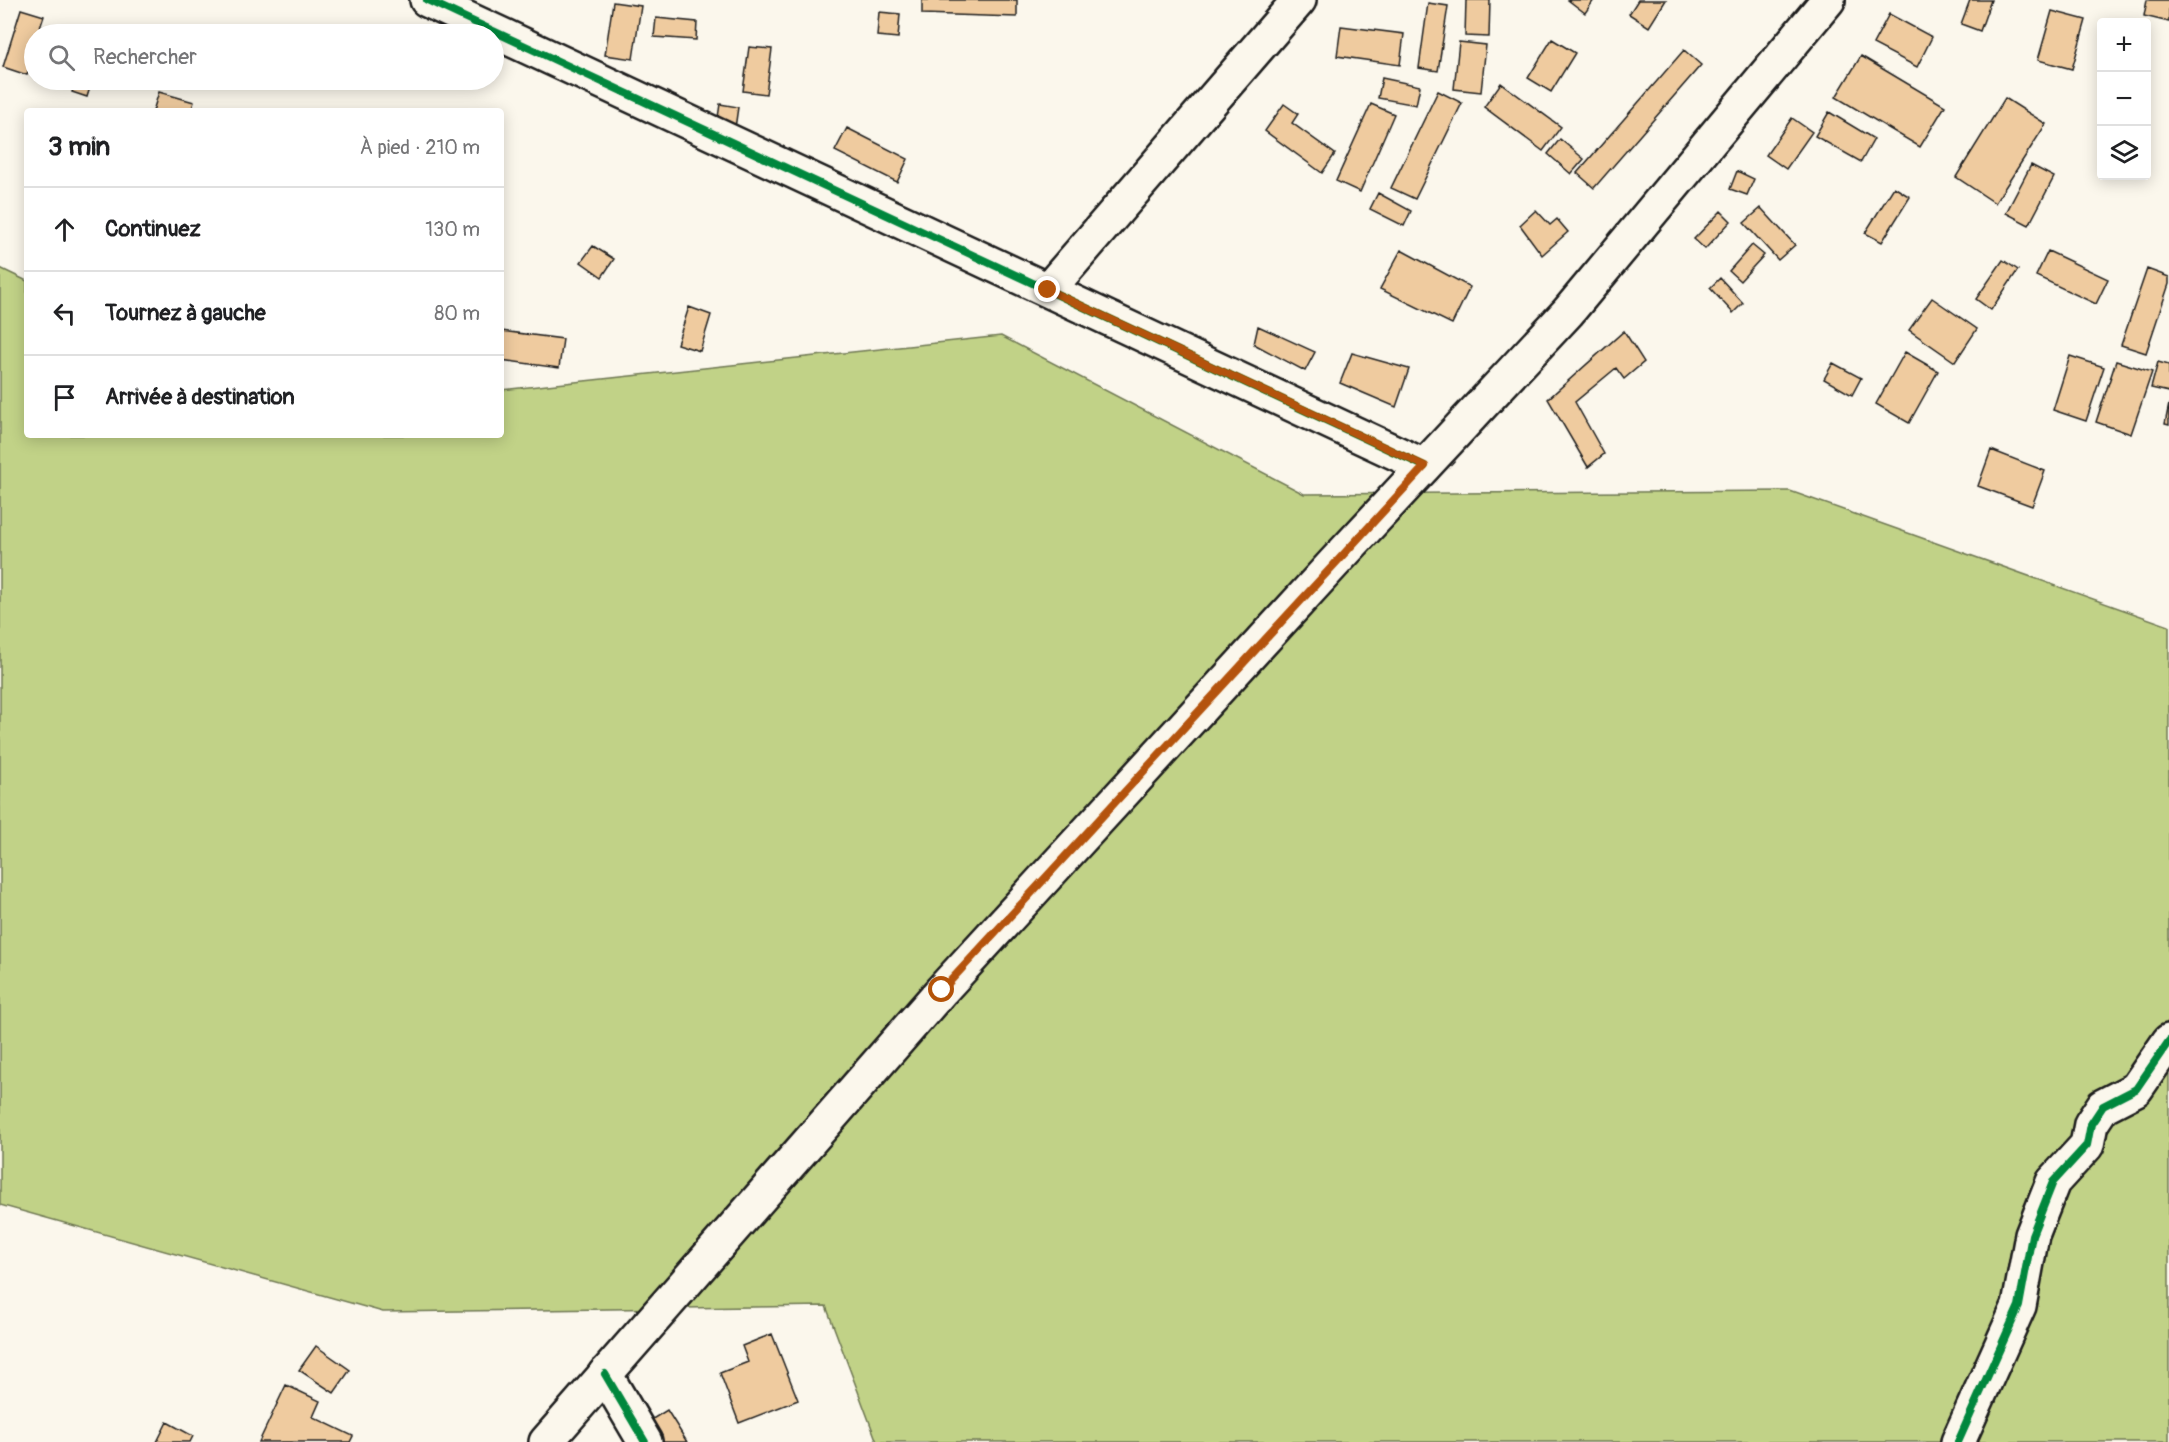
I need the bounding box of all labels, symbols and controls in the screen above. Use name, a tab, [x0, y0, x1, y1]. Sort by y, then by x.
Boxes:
map controls	[2097, 18, 2151, 180]
button: +	[2097, 18, 2151, 72]
search box	[24, 24, 504, 90]
icon: search	[45, 41, 78, 74]
text: Rechercher	[93, 43, 197, 71]
button: −	[2097, 72, 2151, 126]
button: layers	[2097, 126, 2151, 180]
text: 3 min	[48, 131, 110, 163]
text: À pied · 210 m	[360, 135, 480, 160]
icon: ahead	[48, 213, 81, 246]
text: Continuez	[105, 215, 201, 243]
text: 130 m	[425, 217, 480, 242]
route end	[1034, 276, 1060, 302]
icon: left	[48, 297, 81, 330]
text: Tournez à gauche	[105, 299, 266, 327]
text: 80 m	[434, 301, 480, 326]
icon: arrive	[48, 381, 81, 414]
text: Arrivée à destination	[105, 383, 295, 411]
route start	[928, 976, 954, 1002]

